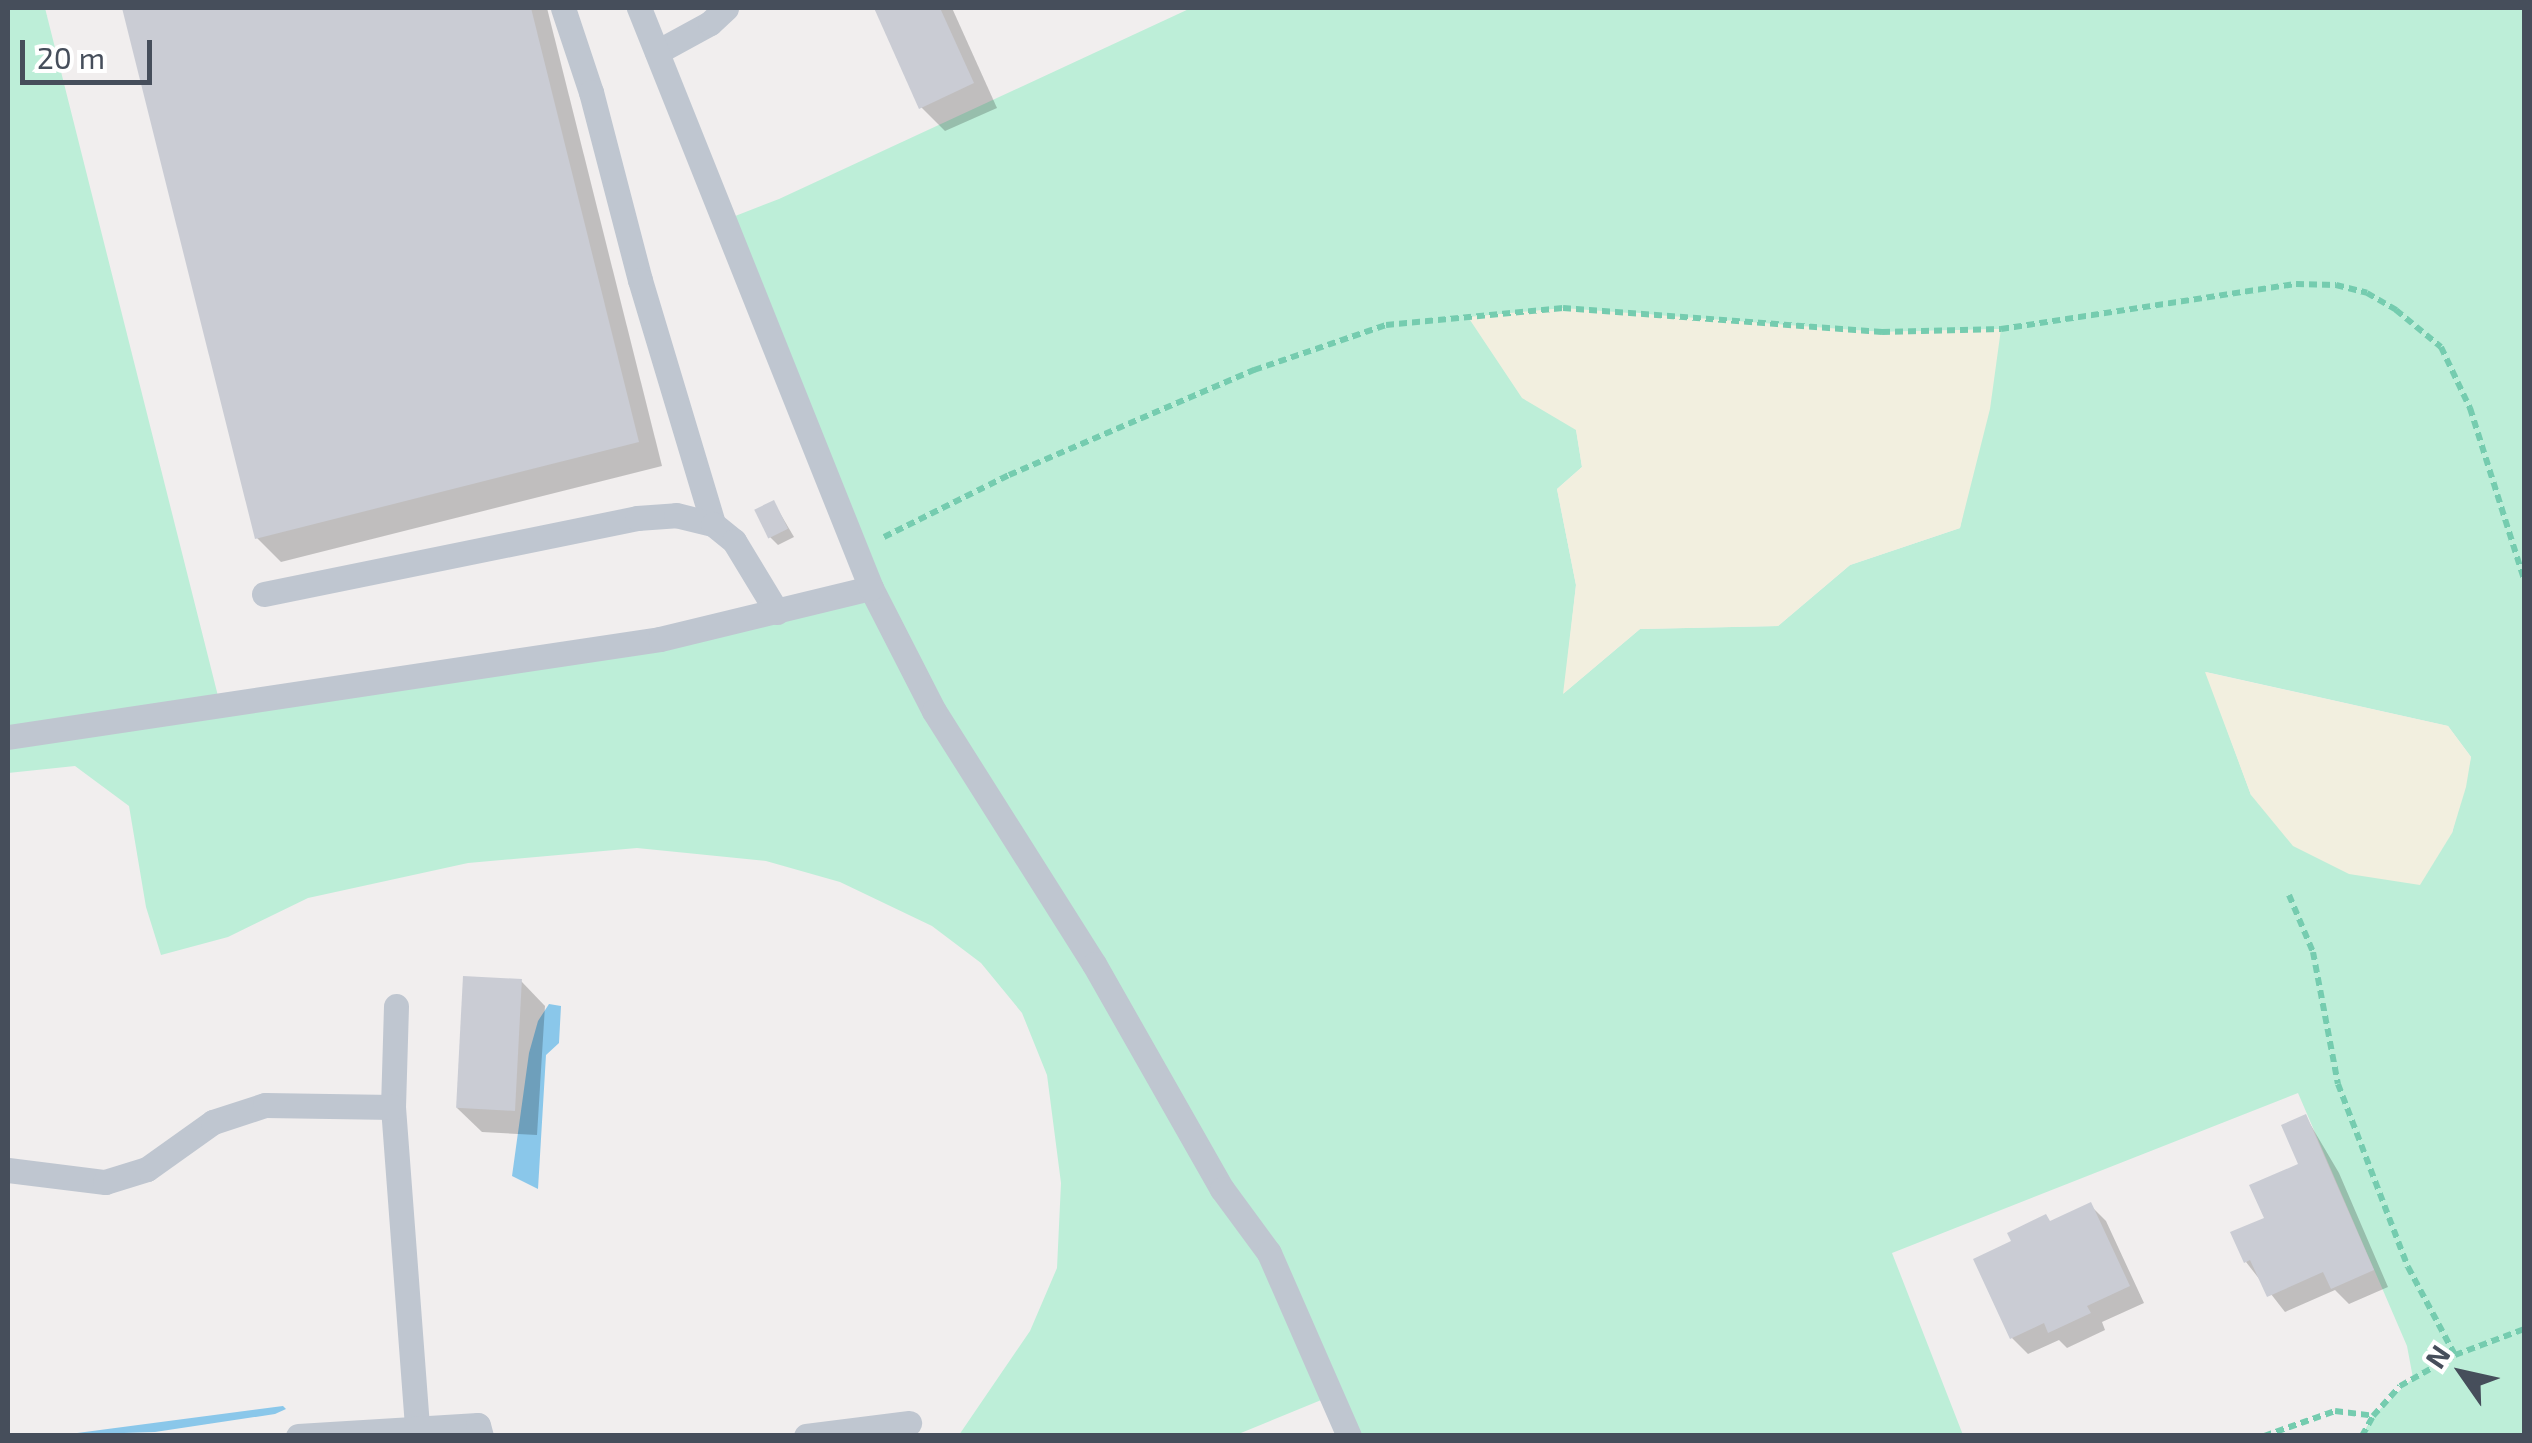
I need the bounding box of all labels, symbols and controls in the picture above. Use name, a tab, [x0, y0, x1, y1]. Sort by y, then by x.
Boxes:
scale bar	[25, 20, 158, 82]
text: 20 m	[37, 39, 105, 75]
north arrow	[2412, 1323, 2512, 1423]
text: N	[2417, 1338, 2457, 1374]

